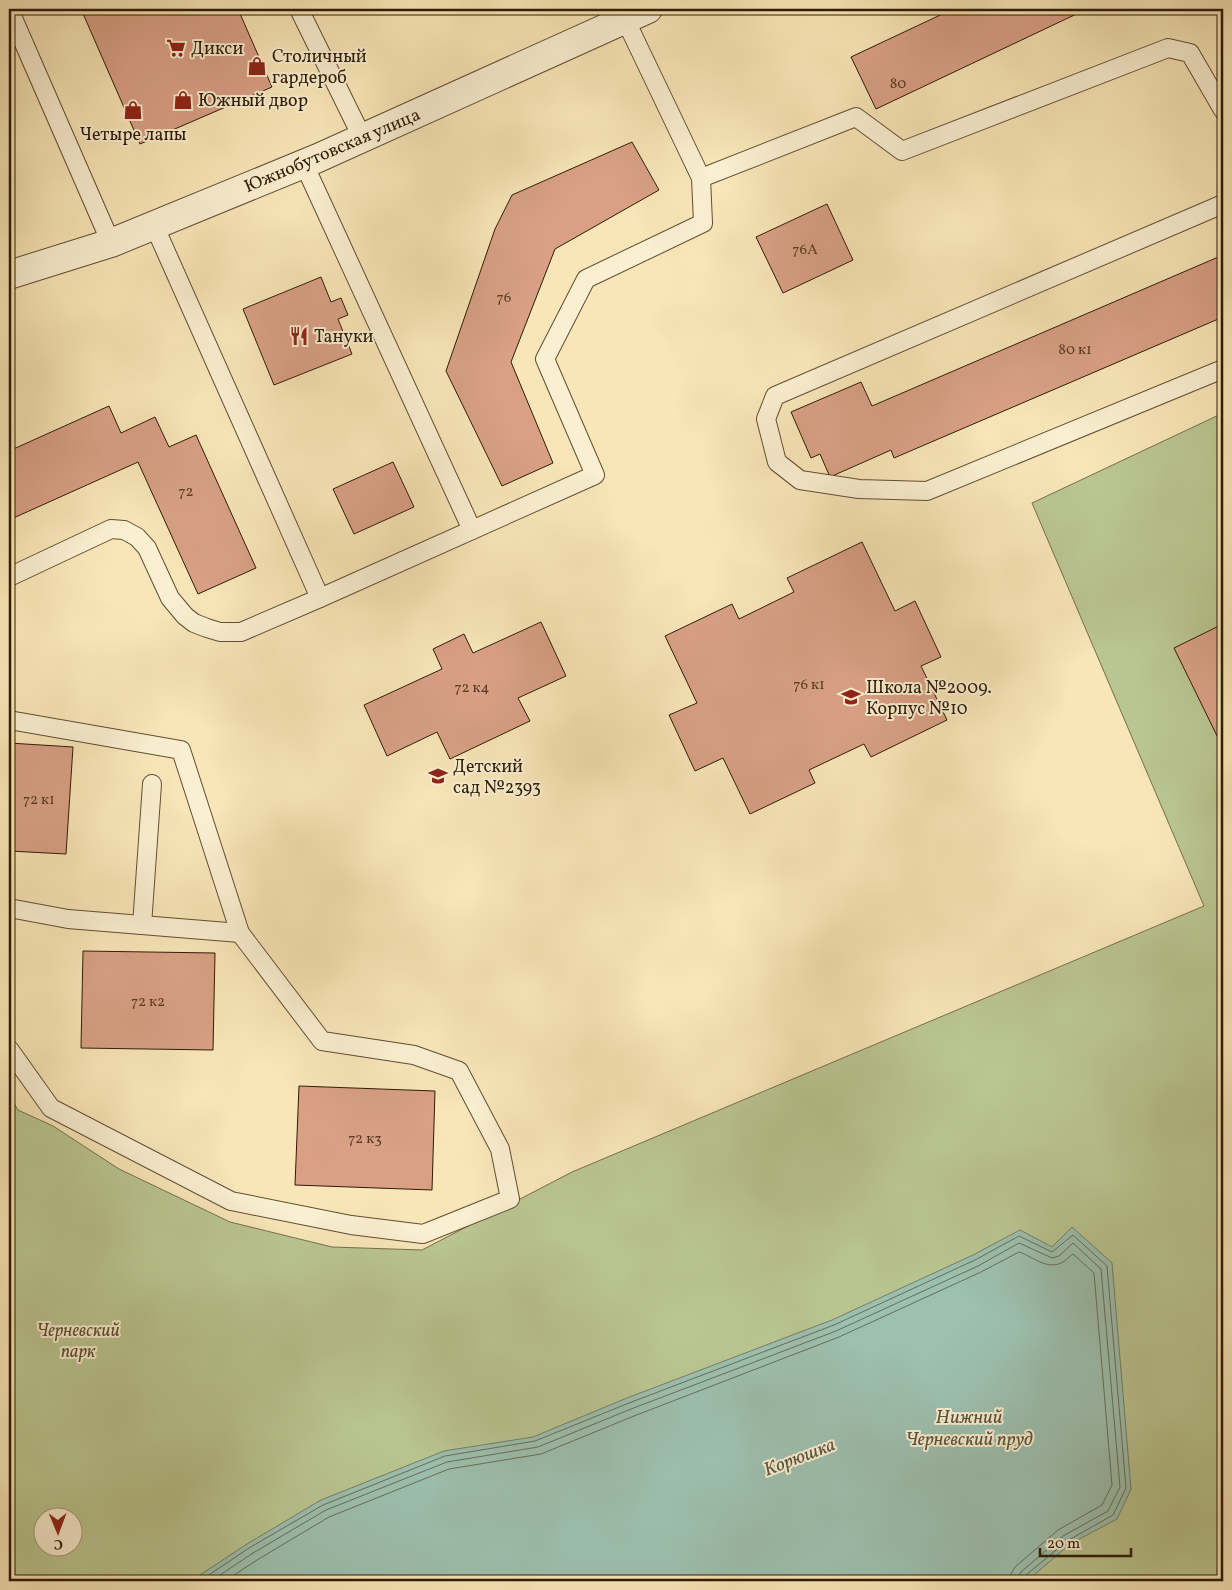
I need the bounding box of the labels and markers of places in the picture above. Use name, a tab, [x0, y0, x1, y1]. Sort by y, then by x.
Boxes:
supermarket icon: Дикси	[165, 37, 187, 59]
place label: Дикси	[191, 37, 243, 62]
place label: Столичный гардероб	[272, 45, 367, 91]
shop icon: Столичный гардероб	[246, 55, 268, 77]
shop icon: Южный двор	[172, 89, 194, 111]
place label: Южный двор	[198, 89, 308, 114]
shop icon: Четыре лапы	[122, 99, 144, 121]
place label: Четыре лапы	[79, 123, 187, 148]
restaurant icon: Тануки	[288, 325, 310, 347]
place label: Тануки	[314, 325, 374, 350]
place label: Школа №2009. Корпус №10	[866, 676, 992, 722]
school or university icon: Школа №2009. Корпус №10	[840, 686, 862, 708]
place label: Детский сад №2393	[453, 755, 541, 801]
school or university icon: Детский сад №2393	[427, 765, 449, 787]

